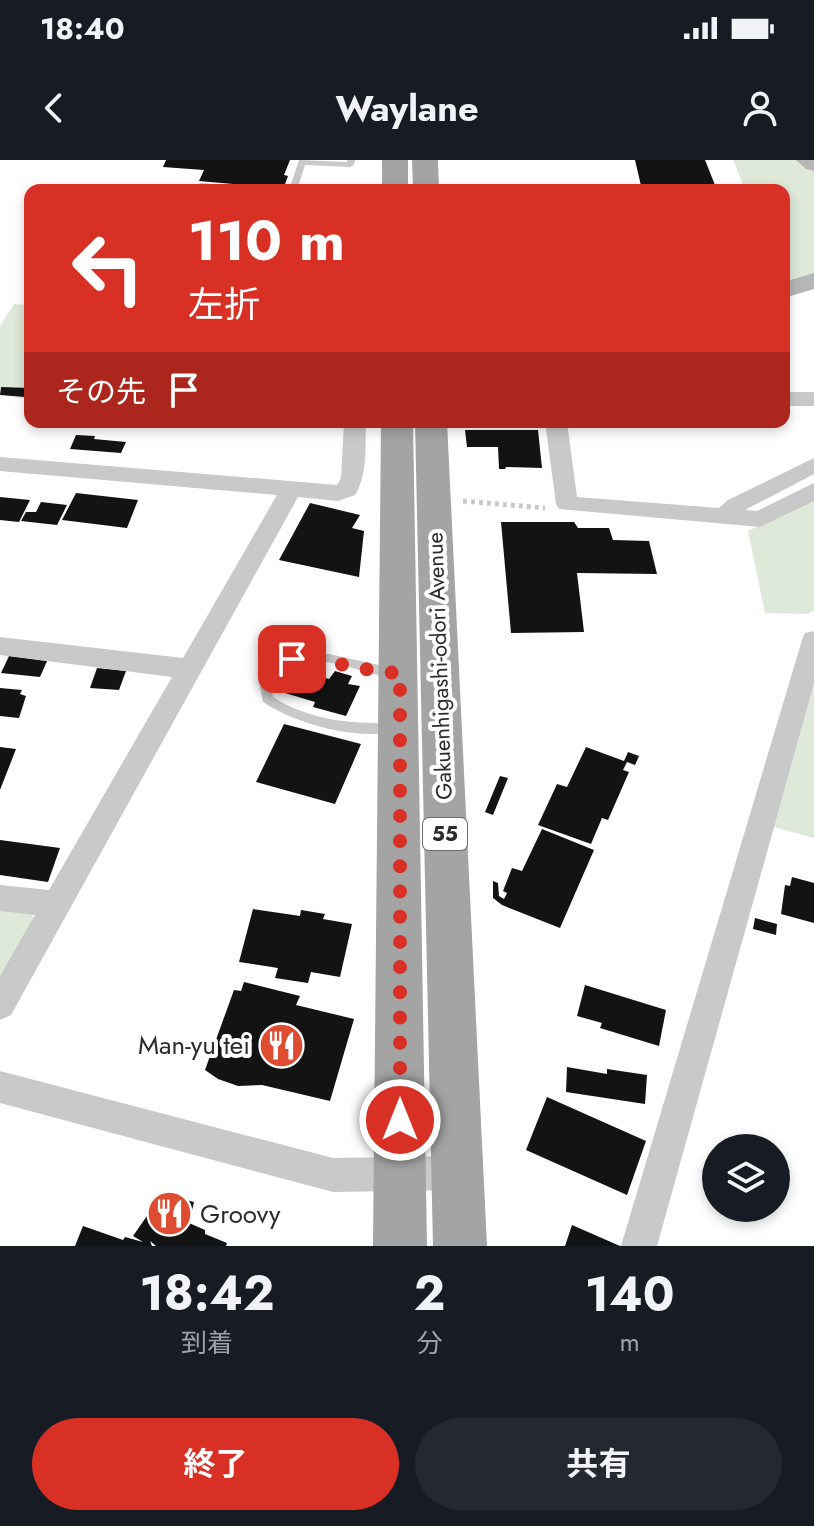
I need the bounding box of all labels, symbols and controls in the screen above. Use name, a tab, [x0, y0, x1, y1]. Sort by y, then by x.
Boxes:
text: 18:40	[40, 7, 125, 50]
text: Waylane	[335, 82, 479, 134]
icon: back	[32, 86, 76, 130]
icon: person	[738, 86, 782, 130]
text: 110 m	[188, 200, 345, 281]
icon: left	[56, 216, 160, 320]
text: 左折	[188, 278, 260, 330]
icon: arrive	[162, 368, 206, 412]
text: その先	[56, 370, 146, 413]
street label: Gakuenhigashi-odori Avenue	[418, 532, 460, 800]
pin	[258, 625, 326, 693]
icon: arrive	[270, 637, 314, 681]
road number: 55	[423, 818, 467, 850]
restaurant icon: Man-yu tei	[257, 1021, 305, 1069]
place label: Man-yu tei	[138, 1026, 250, 1064]
position arrow	[358, 1078, 442, 1162]
map controls	[702, 1134, 790, 1222]
button: layers	[702, 1134, 790, 1222]
restaurant icon: Groovy	[145, 1190, 193, 1238]
place label: Groovy	[200, 1195, 281, 1233]
text: 18:42	[139, 1259, 274, 1328]
text: 2	[414, 1259, 445, 1328]
text: 140	[585, 1260, 675, 1329]
text: m	[620, 1323, 640, 1361]
text: 到着	[181, 1324, 233, 1362]
text: 分	[417, 1324, 443, 1362]
button: 終了	[32, 1418, 399, 1510]
button: 共有	[415, 1418, 782, 1510]

